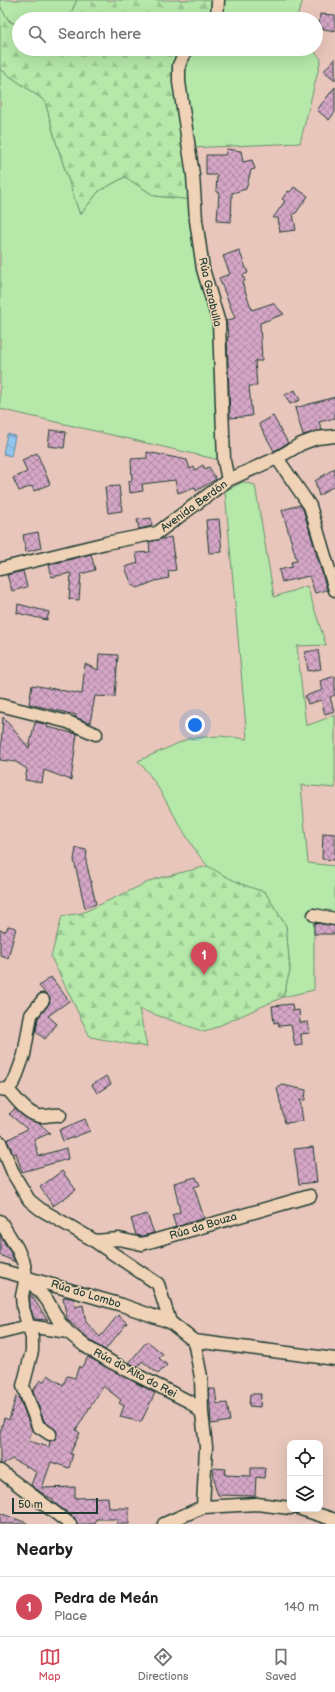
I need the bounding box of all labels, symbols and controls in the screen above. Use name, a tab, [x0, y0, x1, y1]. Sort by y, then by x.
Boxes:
search box	[12, 12, 323, 56]
icon: search	[26, 23, 48, 45]
text: Search here	[58, 25, 141, 44]
street label: Rúa Garabulla	[196, 256, 224, 328]
street label: Avenida Berdón	[158, 478, 230, 534]
your location	[185, 715, 205, 735]
pin: 1	[191, 942, 217, 975]
street label: Rúa da Bouza	[168, 1210, 238, 1242]
street label: Rúa do Lombo	[49, 1277, 123, 1311]
street label: Rúa do Alto do Rei	[91, 1346, 179, 1400]
map controls	[287, 1440, 323, 1512]
button: locate	[287, 1440, 323, 1476]
button: layers	[287, 1476, 323, 1512]
scale bar	[12, 1496, 98, 1515]
text: 50 m	[18, 1498, 43, 1511]
text: Nearby	[16, 1540, 73, 1560]
text: Pedra de Meán	[54, 1589, 158, 1608]
text: 1	[26, 1599, 32, 1615]
text: 140 m	[284, 1599, 319, 1615]
text: Place	[54, 1608, 87, 1624]
tab: Map	[39, 1646, 61, 1683]
tab: Directions	[138, 1646, 188, 1683]
tab: Saved	[266, 1646, 296, 1683]

